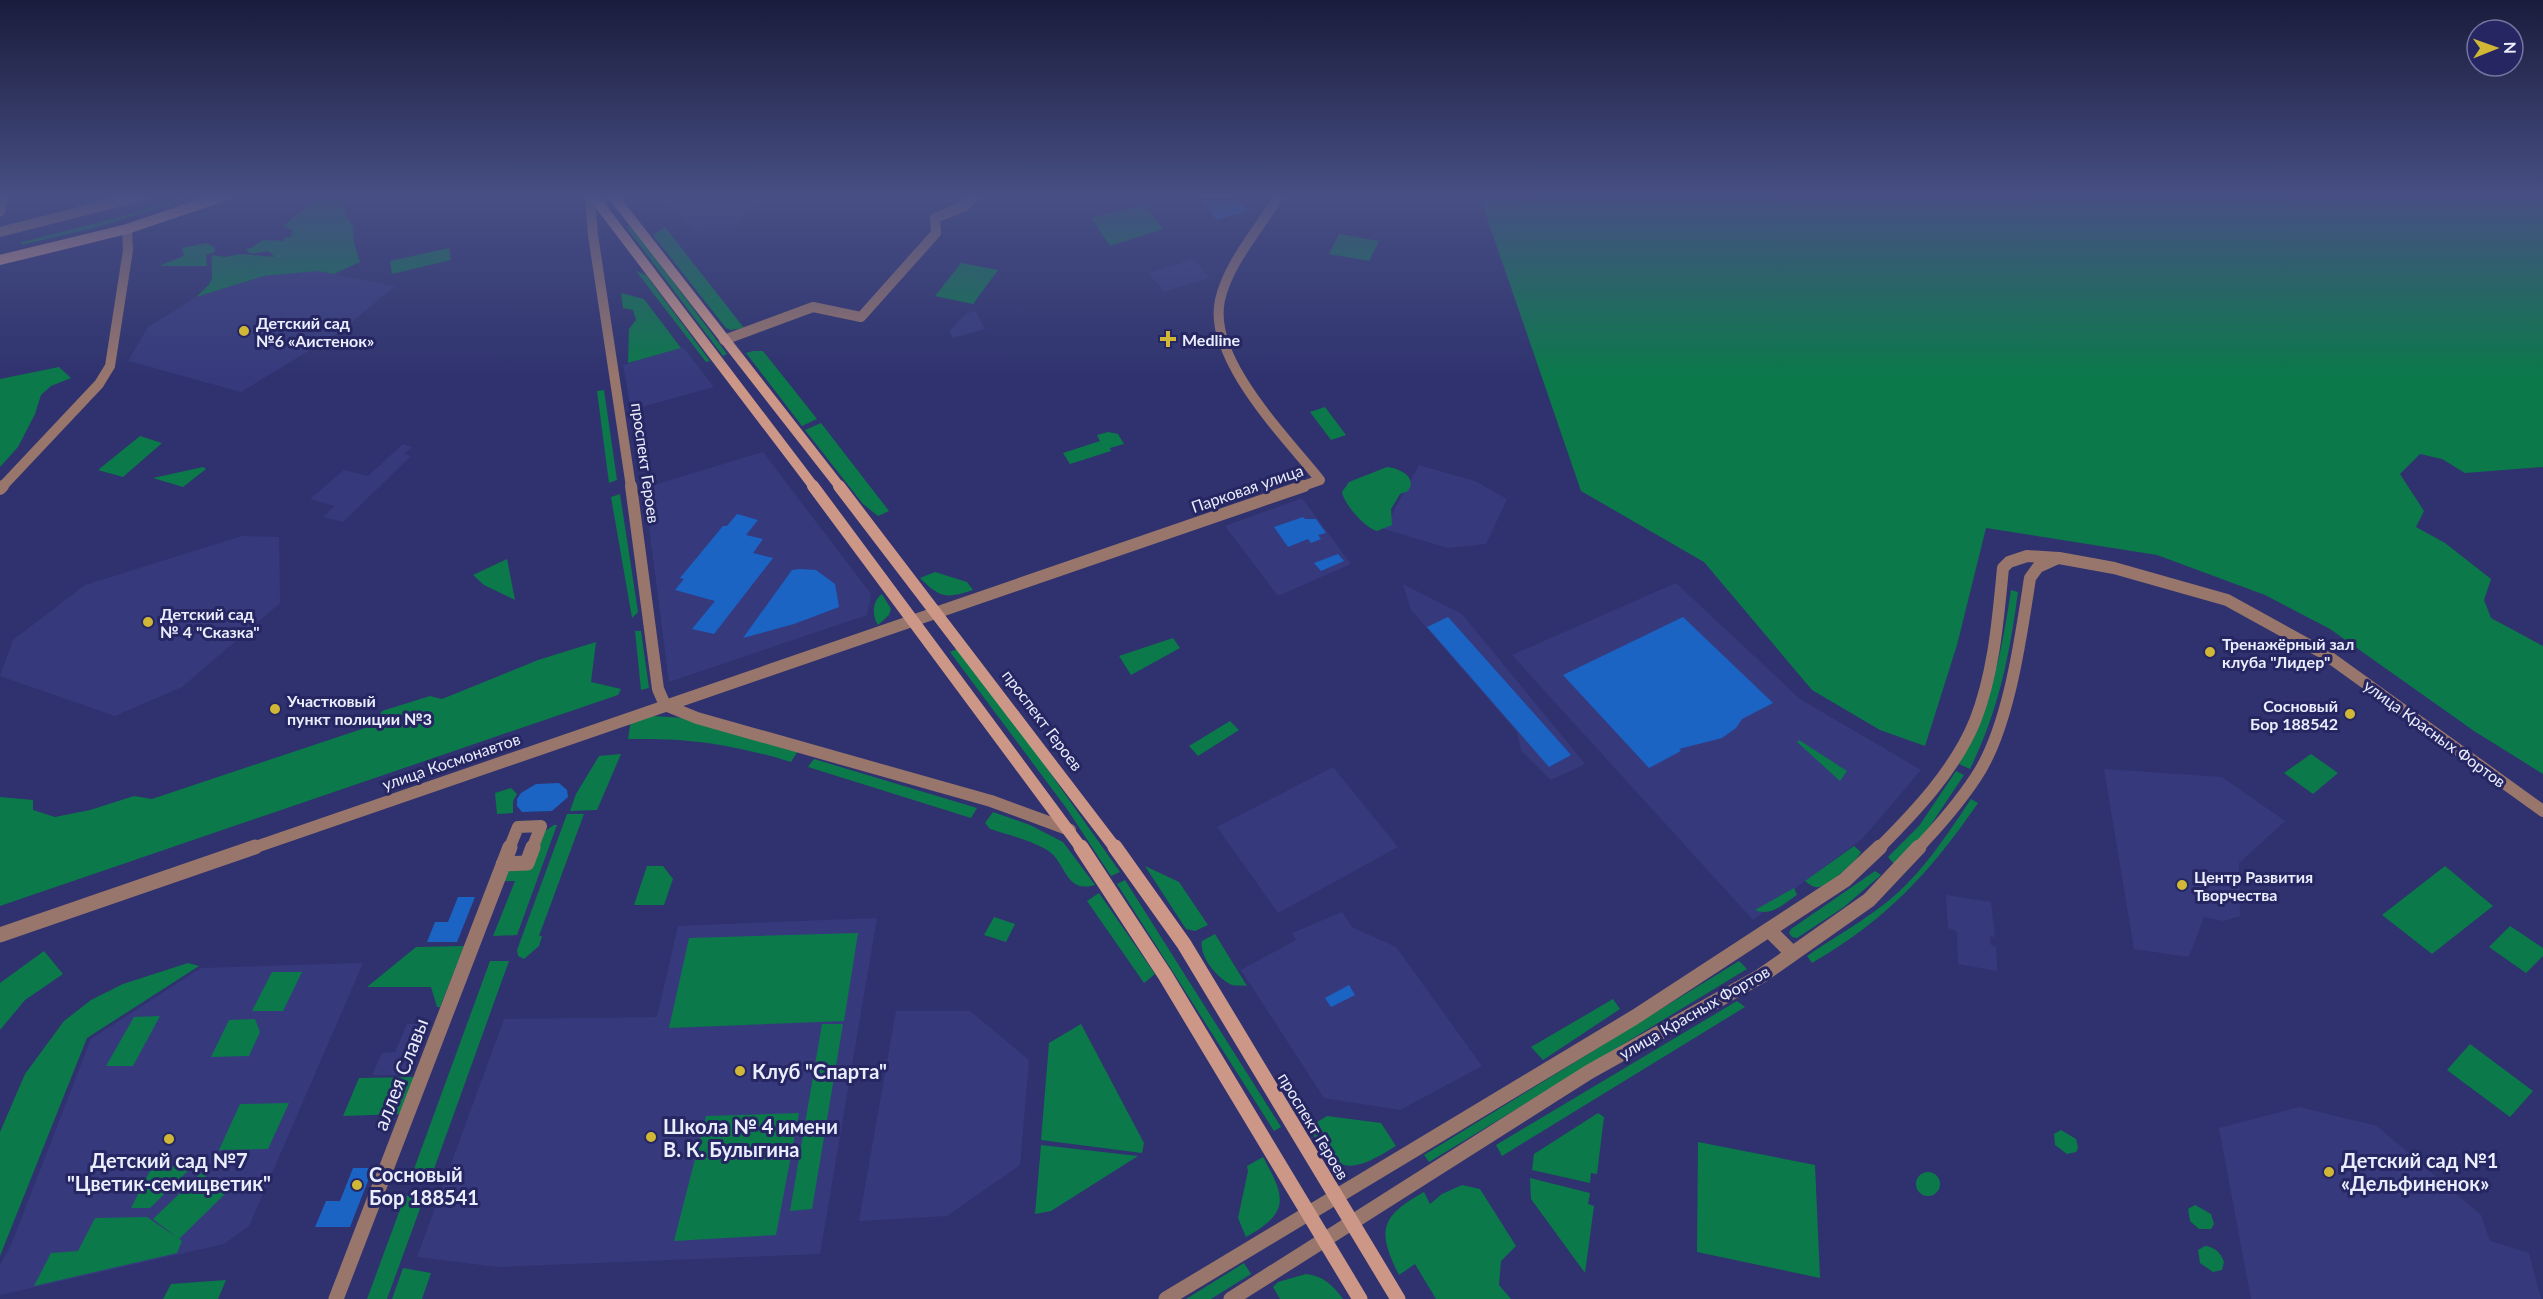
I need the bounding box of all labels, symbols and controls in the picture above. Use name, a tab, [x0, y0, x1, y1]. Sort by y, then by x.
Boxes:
north arrow	[2465, 18, 2525, 78]
text: N	[2501, 41, 2520, 54]
place label: Детский сад №6 «Аистенок»	[256, 313, 374, 350]
marker: Детский сад №6 «Аистенок»	[237, 324, 251, 338]
marker: Medline	[1159, 330, 1177, 348]
place label: Medline	[1182, 330, 1241, 349]
street label: проспект Героев	[628, 402, 664, 524]
street label: Парковая улица	[1189, 460, 1305, 516]
place label: Детский сад № 4 "Сказка"	[160, 604, 260, 641]
marker: Детский сад № 4 "Сказка"	[141, 615, 155, 629]
place label: Тренажёрный зал клуба "Лидер"	[2222, 634, 2354, 671]
marker: Тренажёрный зал клуба "Лидер"	[2203, 645, 2217, 659]
street label: проспект Героев	[999, 666, 1087, 774]
street label: улица Красных Фортов	[2360, 675, 2510, 791]
place label: Участковый пункт полиции №3	[286, 691, 432, 728]
place label: Сосновый Бор 188542	[2250, 696, 2338, 733]
marker: Участковый пункт полиции №3	[268, 702, 282, 716]
marker: Сосновый Бор 188542	[2343, 707, 2357, 721]
street label: улица Космонавтов	[380, 728, 522, 794]
place label: Центр Развития Творчества	[2194, 867, 2313, 904]
marker: Центр Развития Творчества	[2175, 878, 2189, 892]
street label: улица Красных Фортов	[1615, 961, 1773, 1063]
street label: аллея Славы	[368, 1015, 432, 1133]
place label: Клуб "Спарта"	[752, 1059, 887, 1083]
marker: Клуб "Спарта"	[733, 1064, 747, 1078]
street label: проспект Героев	[1275, 1069, 1353, 1183]
place label: Школа № 4 имени В. К. Булыгина	[663, 1114, 838, 1161]
marker: Школа № 4 имени В. К. Булыгина	[644, 1130, 658, 1144]
marker: Детский сад №7 "Цветик-семицветик"	[162, 1132, 176, 1146]
place label: Детский сад №7 "Цветик-семицветик"	[67, 1148, 271, 1195]
place label: Детский сад №1 «Дельфиненок»	[2341, 1148, 2498, 1195]
place label: Сосновый Бор 188541	[369, 1162, 479, 1209]
marker: Детский сад №1 «Дельфиненок»	[2322, 1165, 2336, 1179]
marker: Сосновый Бор 188541	[350, 1178, 364, 1192]

